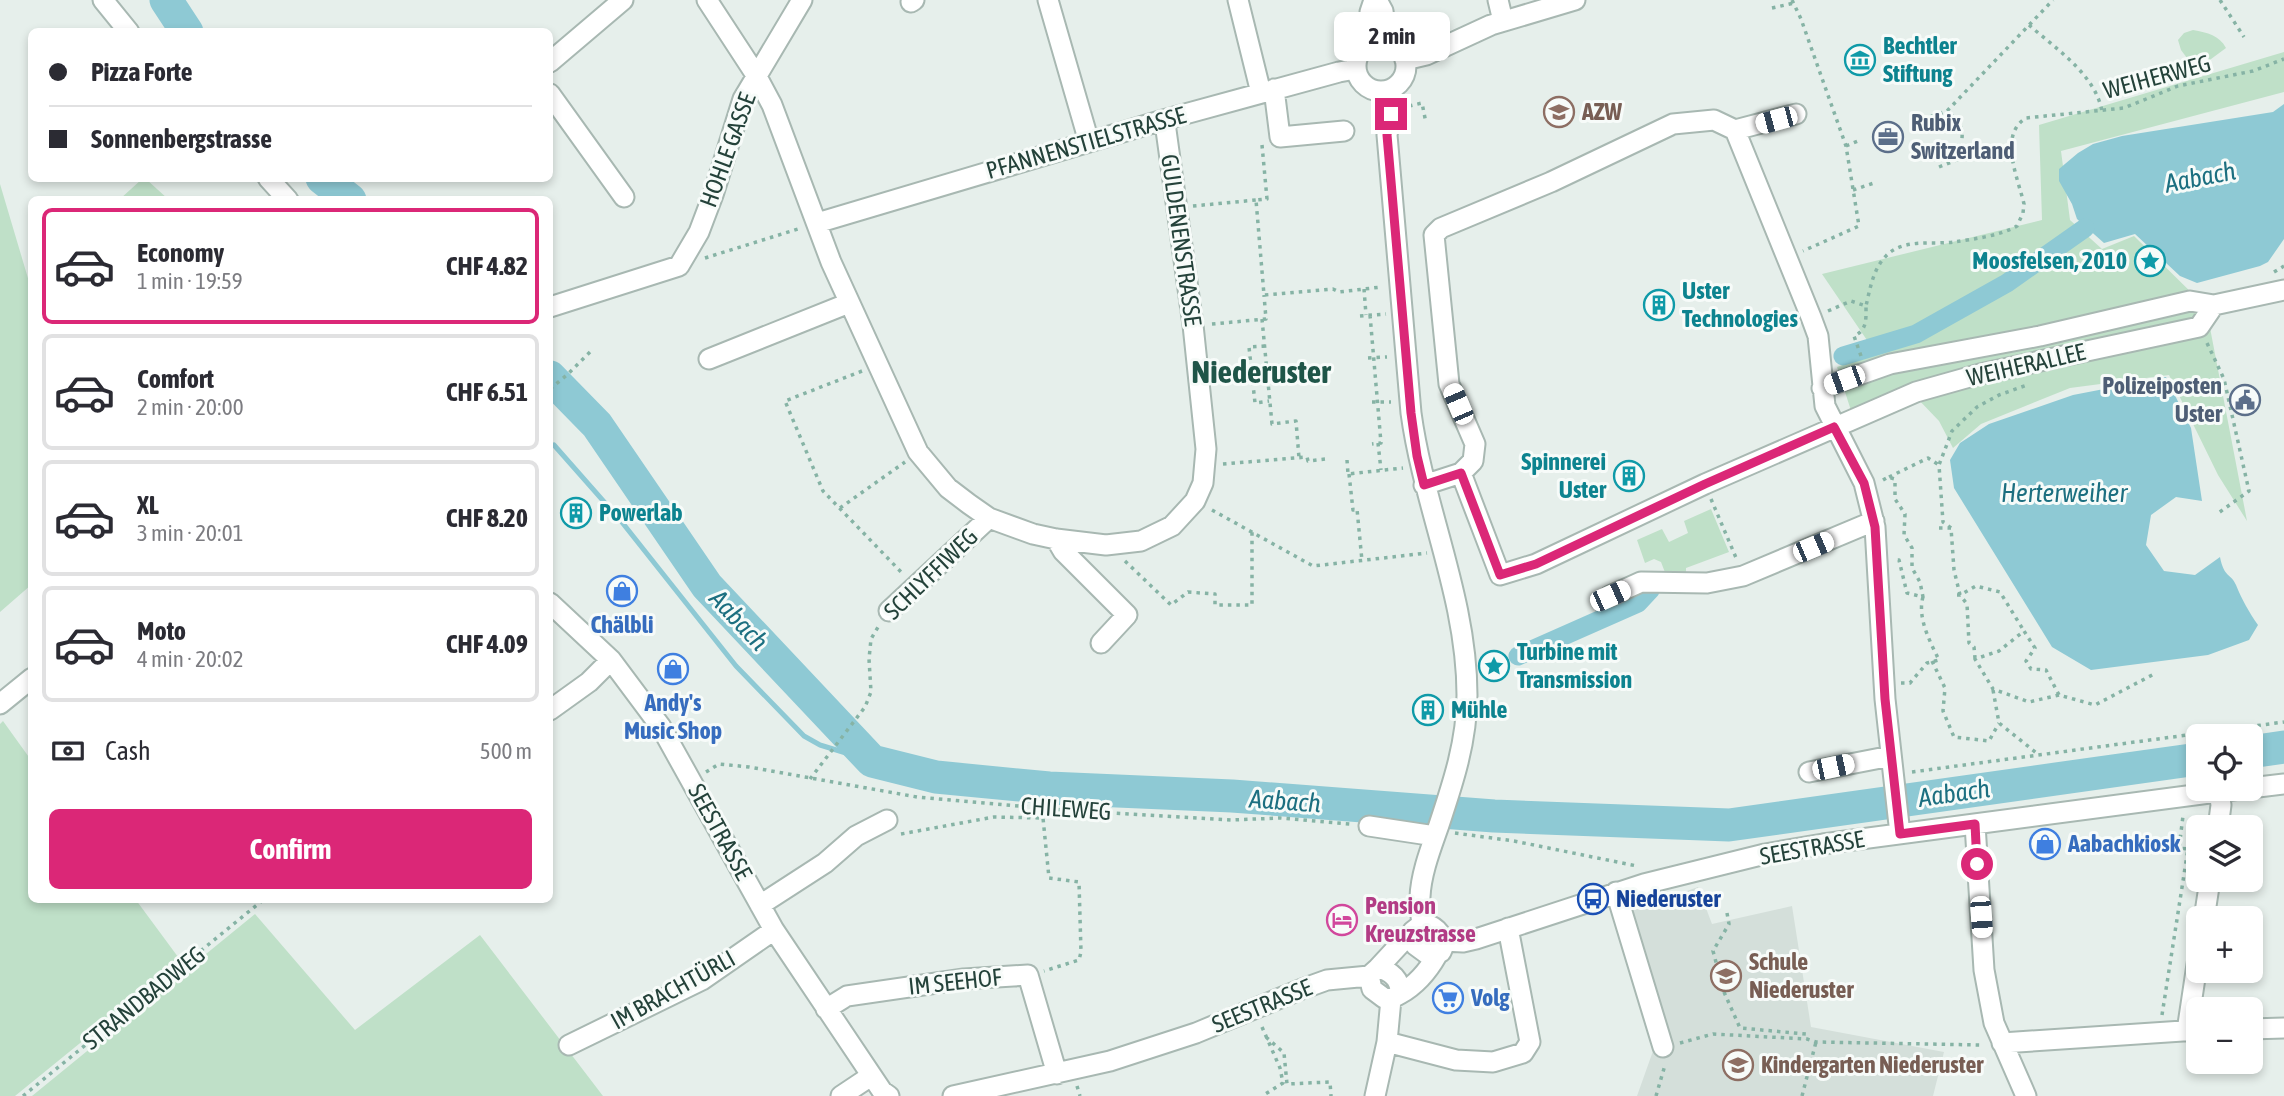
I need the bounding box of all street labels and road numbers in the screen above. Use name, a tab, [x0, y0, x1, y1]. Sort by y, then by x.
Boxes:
street label: WEIHERWEG	[2100, 49, 2214, 104]
street label: HOHLE GASSE	[694, 89, 761, 211]
street label: PFANNENSTIELSTRASSE	[983, 101, 1189, 184]
street label: GULDENENSTRASSE	[1156, 152, 1207, 328]
street label: WEIHERALLEE	[1964, 338, 2088, 391]
street label: SCHLYFFIWEG	[879, 523, 983, 625]
street label: SEESTRASSE	[683, 779, 758, 884]
street label: CHILEWEG	[1020, 792, 1112, 825]
street label: SEESTRASSE	[1758, 825, 1866, 870]
street label: STRANDBADWEG	[77, 940, 210, 1055]
street label: IM BRACHTÜRLI	[606, 944, 739, 1035]
street label: IM SEEHOF	[907, 963, 1003, 1000]
street label: SEESTRASSE	[1208, 973, 1316, 1038]

